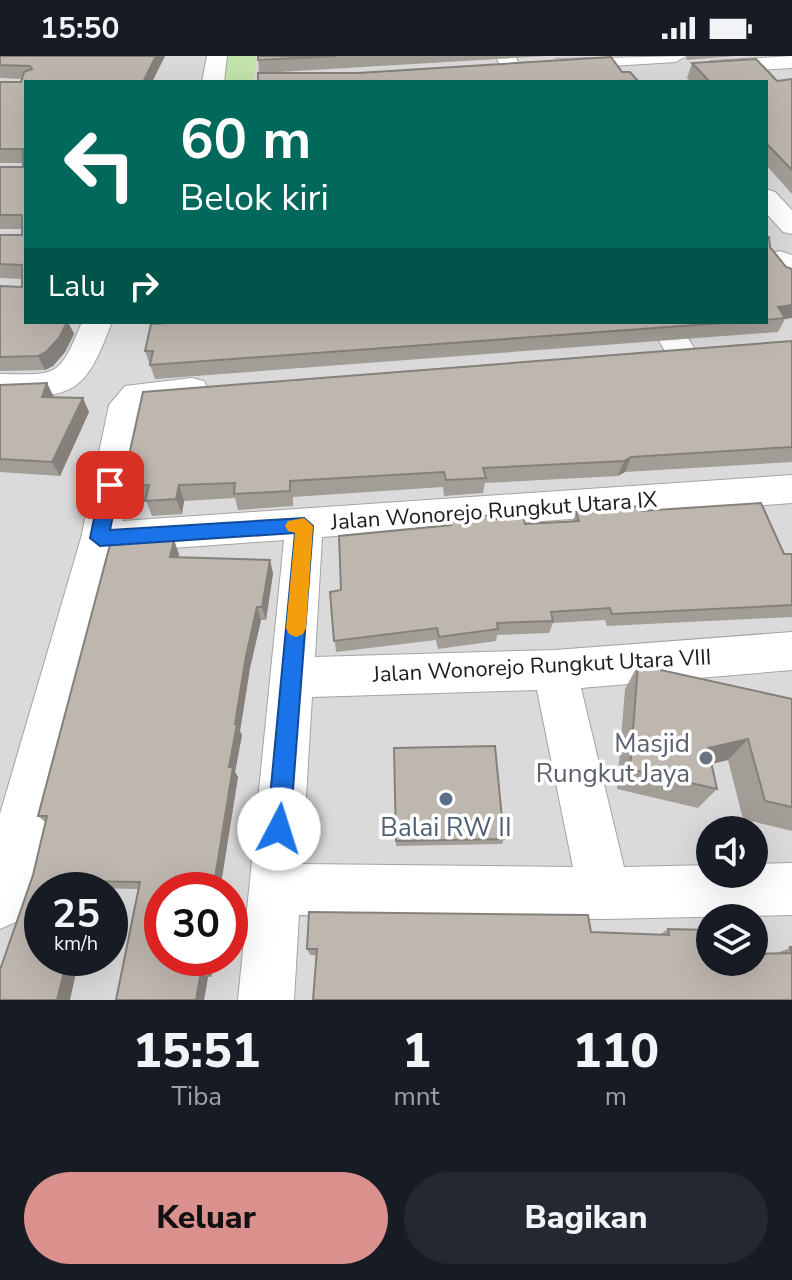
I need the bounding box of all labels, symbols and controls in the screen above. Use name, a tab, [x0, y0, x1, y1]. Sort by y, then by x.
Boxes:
text: 15:50	[40, 8, 119, 49]
text: 60 m	[180, 101, 311, 178]
icon: left	[48, 112, 152, 216]
text: Belok kiri	[180, 174, 329, 223]
icon: right	[122, 264, 166, 308]
text: Lalu	[48, 266, 106, 307]
pin	[76, 451, 144, 519]
icon: arrive	[88, 463, 132, 507]
street label: Jalan Wonorejo Rungkut Utara IX	[329, 485, 659, 537]
street label: Jalan Wonorejo Rungkut Utara VIII	[371, 642, 712, 690]
place label: Masjid Rungkut Jaya	[536, 726, 690, 791]
marker: Masjid Rungkut Jaya	[697, 749, 715, 767]
position arrow	[237, 787, 321, 871]
marker: Balai RW II	[437, 790, 455, 808]
place label: Balai RW II	[380, 810, 512, 845]
map controls	[696, 816, 768, 976]
button: sound	[696, 816, 768, 888]
speed limit sign: 30	[144, 872, 248, 976]
text: 25	[52, 887, 100, 941]
button: layers	[696, 904, 768, 976]
text: km/h	[54, 930, 98, 957]
text: 15:51	[133, 1018, 261, 1084]
text: 1	[402, 1018, 431, 1084]
text: 110	[573, 1018, 659, 1084]
text: Tiba	[171, 1079, 222, 1114]
text: mnt	[394, 1079, 440, 1114]
text: m	[605, 1079, 627, 1114]
button: Keluar	[24, 1172, 388, 1264]
button: Bagikan	[404, 1172, 768, 1264]

